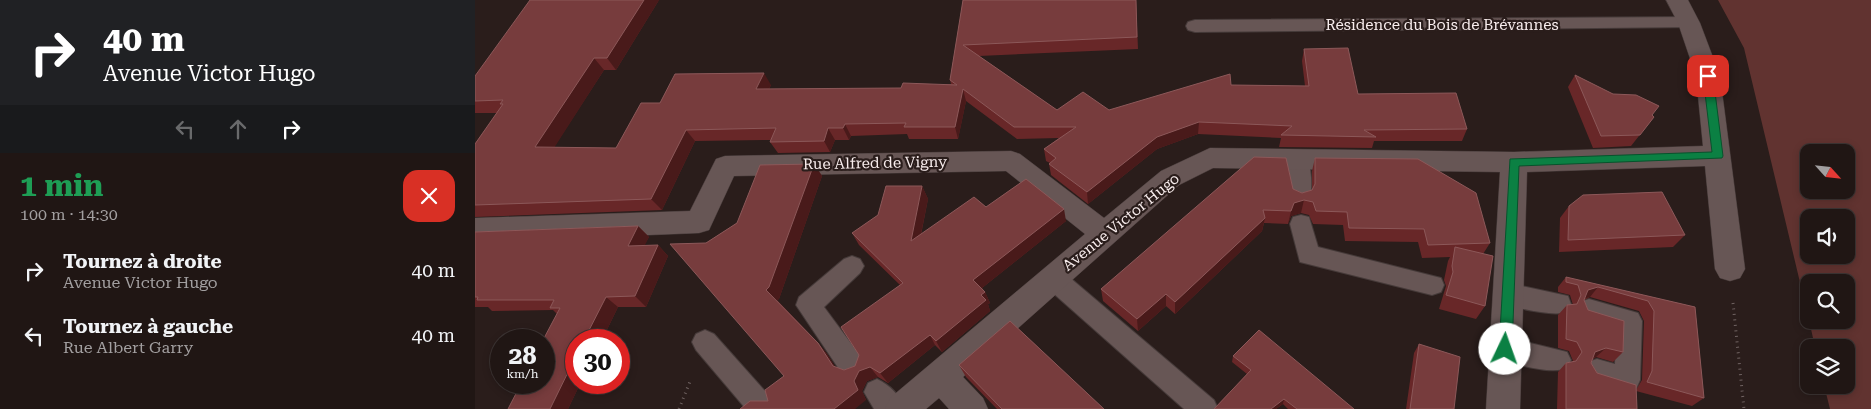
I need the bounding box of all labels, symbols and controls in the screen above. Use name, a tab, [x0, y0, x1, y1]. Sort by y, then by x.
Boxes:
street label: Résidence du Bois de Brévannes	[1325, 16, 1559, 34]
text: 40 m	[103, 19, 185, 60]
icon: right	[20, 20, 85, 85]
pin	[1687, 55, 1729, 97]
text: Avenue Victor Hugo	[103, 61, 316, 86]
icon: arrive	[1694, 62, 1722, 90]
icon: left	[171, 115, 199, 143]
icon: ahead	[224, 115, 252, 143]
icon: right	[277, 115, 305, 143]
north arrow	[1800, 144, 1855, 199]
map controls	[1800, 144, 1855, 394]
street label: Rue Alfred de Vigny	[803, 153, 947, 173]
text: 1 min	[20, 168, 103, 203]
street label: Avenue Victor Hugo	[1059, 169, 1183, 275]
button: close	[403, 170, 455, 222]
text: 100 m · 14:30	[20, 205, 118, 224]
button: sound	[1800, 209, 1855, 264]
text: Tournez à droite	[63, 250, 222, 273]
icon: right	[20, 257, 48, 285]
text: 40 m	[412, 259, 455, 282]
text: Avenue Victor Hugo	[63, 273, 218, 292]
button: search	[1800, 274, 1855, 329]
text: Tournez à gauche	[63, 315, 233, 338]
icon: left	[20, 322, 48, 350]
position arrow	[1478, 322, 1530, 374]
text: 40 m	[412, 324, 455, 347]
speed limit sign: 30	[565, 329, 630, 394]
text: Rue Albert Garry	[63, 338, 193, 357]
button: layers	[1800, 339, 1855, 394]
text: 28	[508, 341, 537, 370]
text: km/h	[506, 367, 539, 381]

